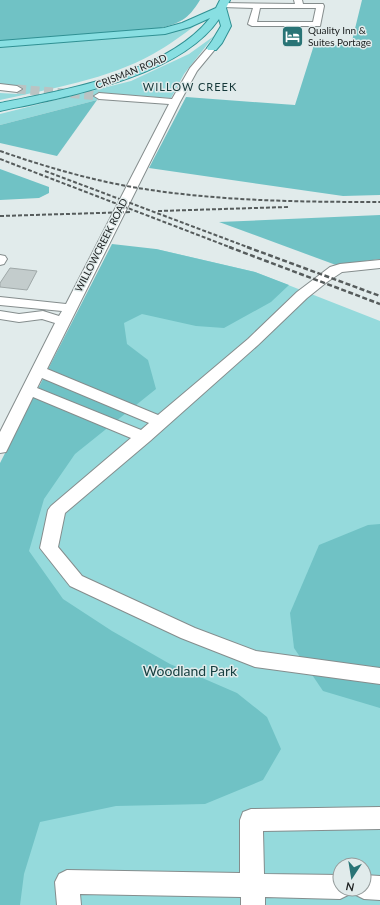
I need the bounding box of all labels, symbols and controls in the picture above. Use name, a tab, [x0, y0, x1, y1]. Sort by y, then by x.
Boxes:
hotel icon: Quality Inn & Suites Portage	[280, 23, 306, 49]
place label: Quality Inn & Suites Portage	[308, 24, 371, 48]
street label: CRISMAN ROAD	[94, 51, 169, 91]
district label: WILLOW CREEK	[143, 80, 237, 93]
street label: WILLOWCREEK ROAD	[72, 196, 130, 294]
park label: Woodland Park	[143, 662, 238, 679]
north arrow	[332, 857, 372, 897]
text: N	[344, 880, 355, 895]

